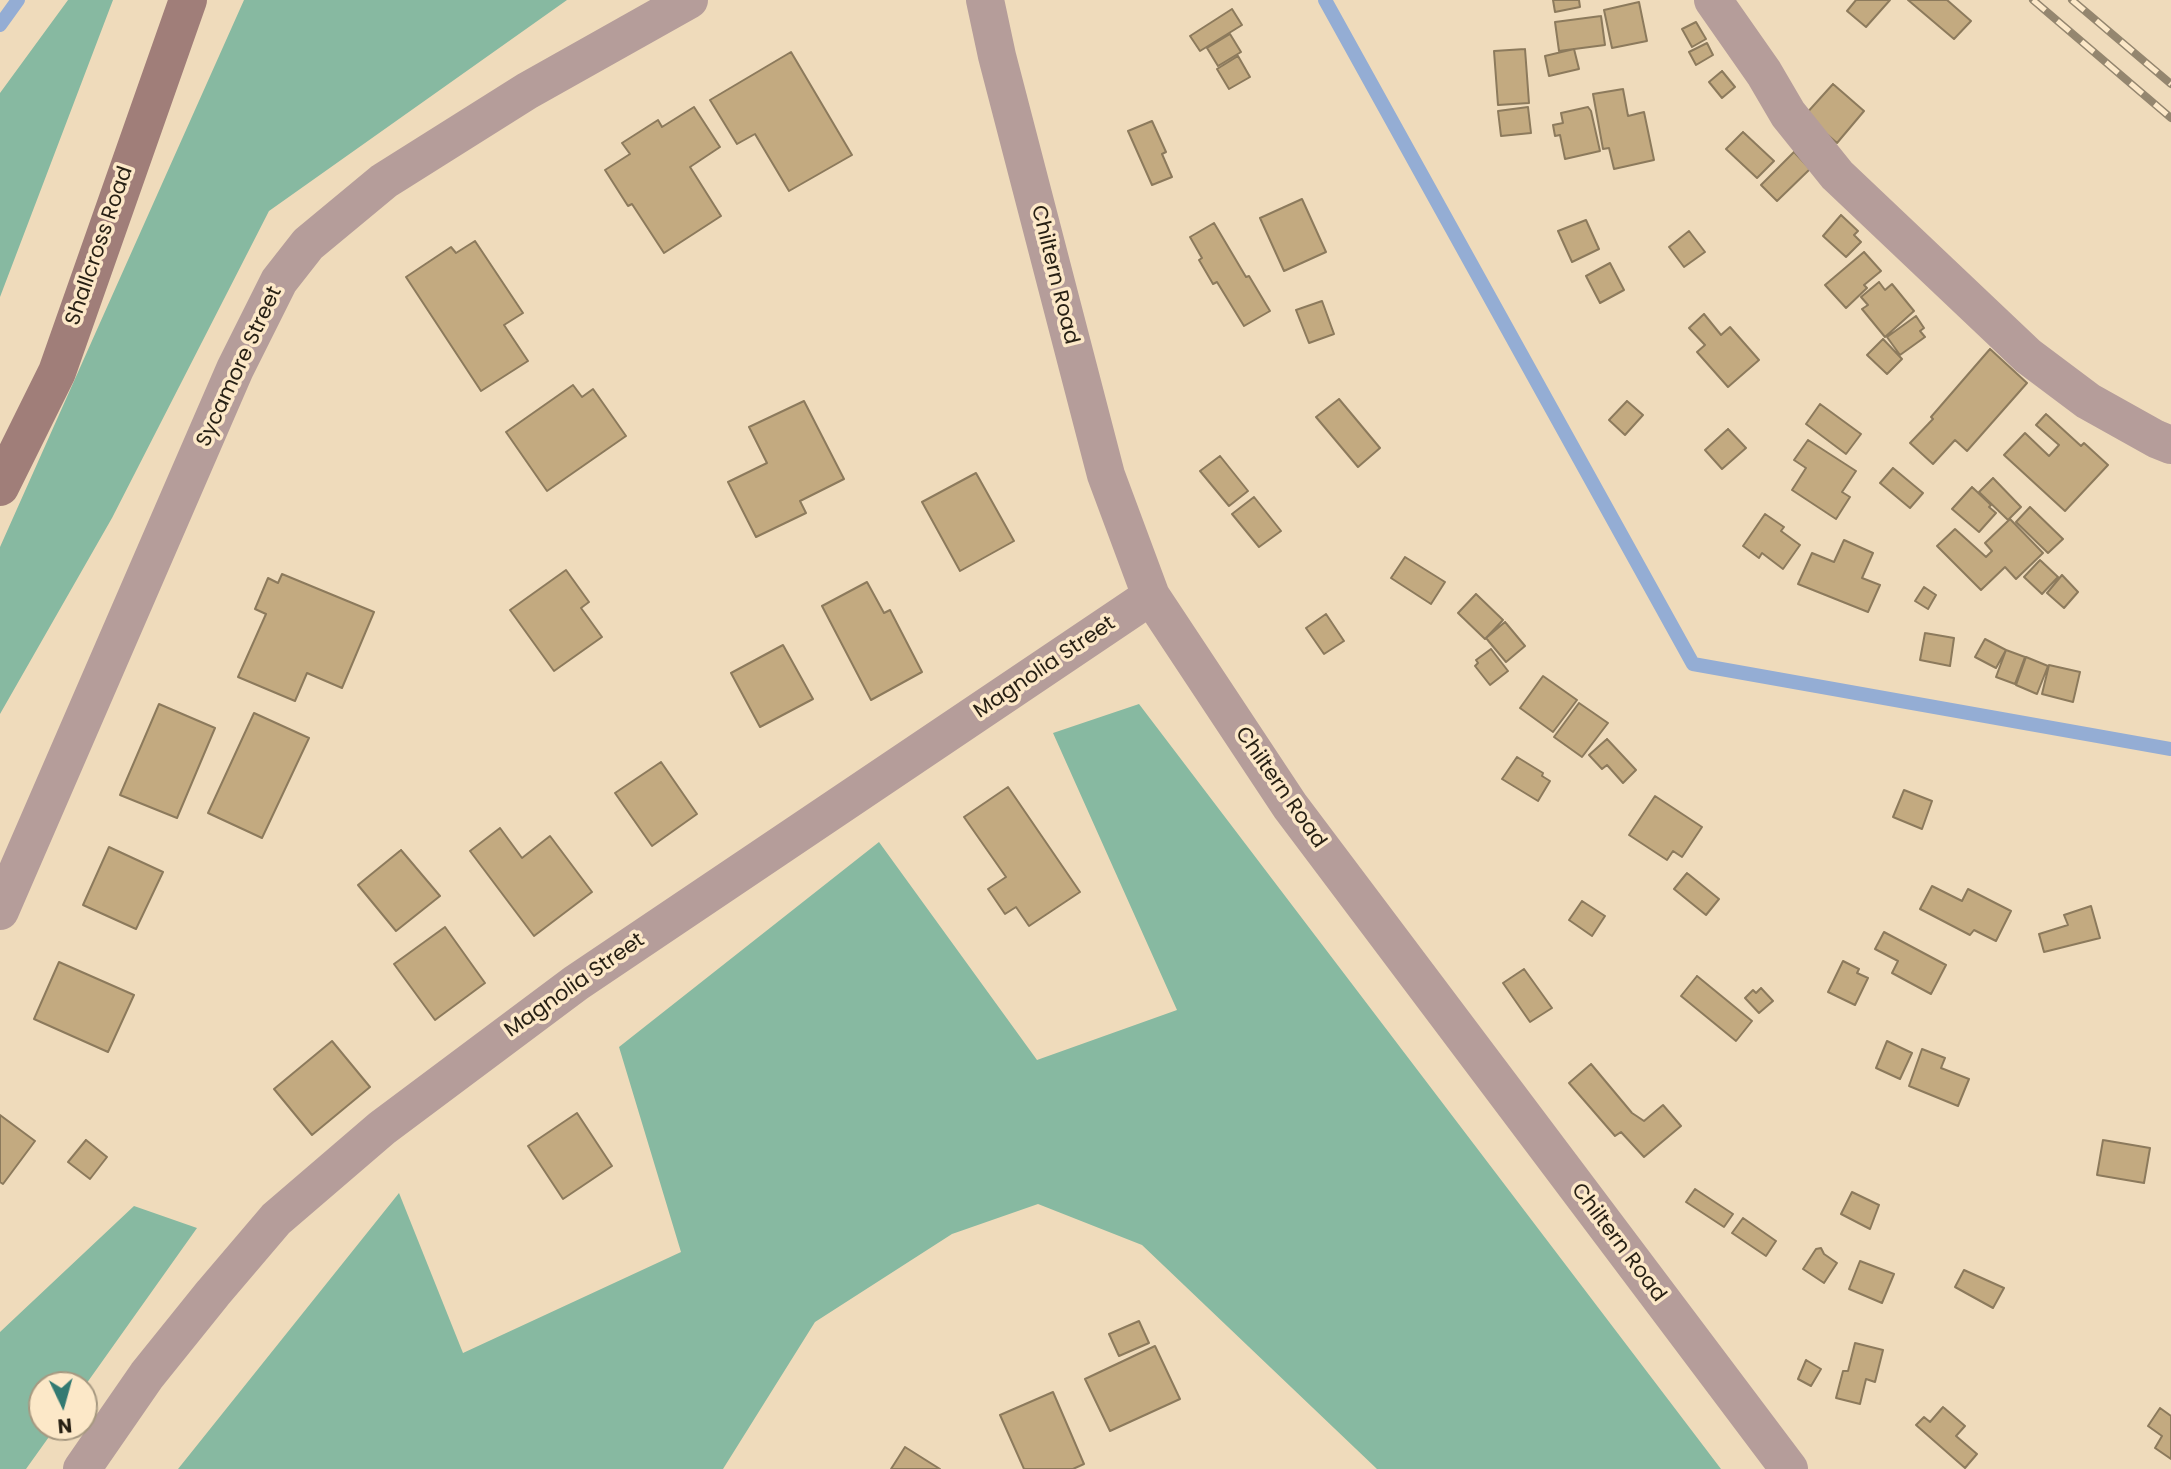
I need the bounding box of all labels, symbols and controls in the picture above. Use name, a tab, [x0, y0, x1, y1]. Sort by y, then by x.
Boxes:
street label: Shallcross Road	[61, 163, 139, 329]
street label: Chiltern Road	[1025, 203, 1083, 347]
street label: Sycamore Street	[192, 283, 288, 451]
street label: Magnolia Street	[970, 611, 1120, 725]
street label: Chiltern Road	[1229, 723, 1331, 853]
street label: Magnolia Street	[500, 928, 650, 1044]
street label: Chiltern Road	[1565, 1179, 1671, 1307]
north arrow	[28, 1371, 98, 1441]
text: N	[56, 1411, 73, 1439]

